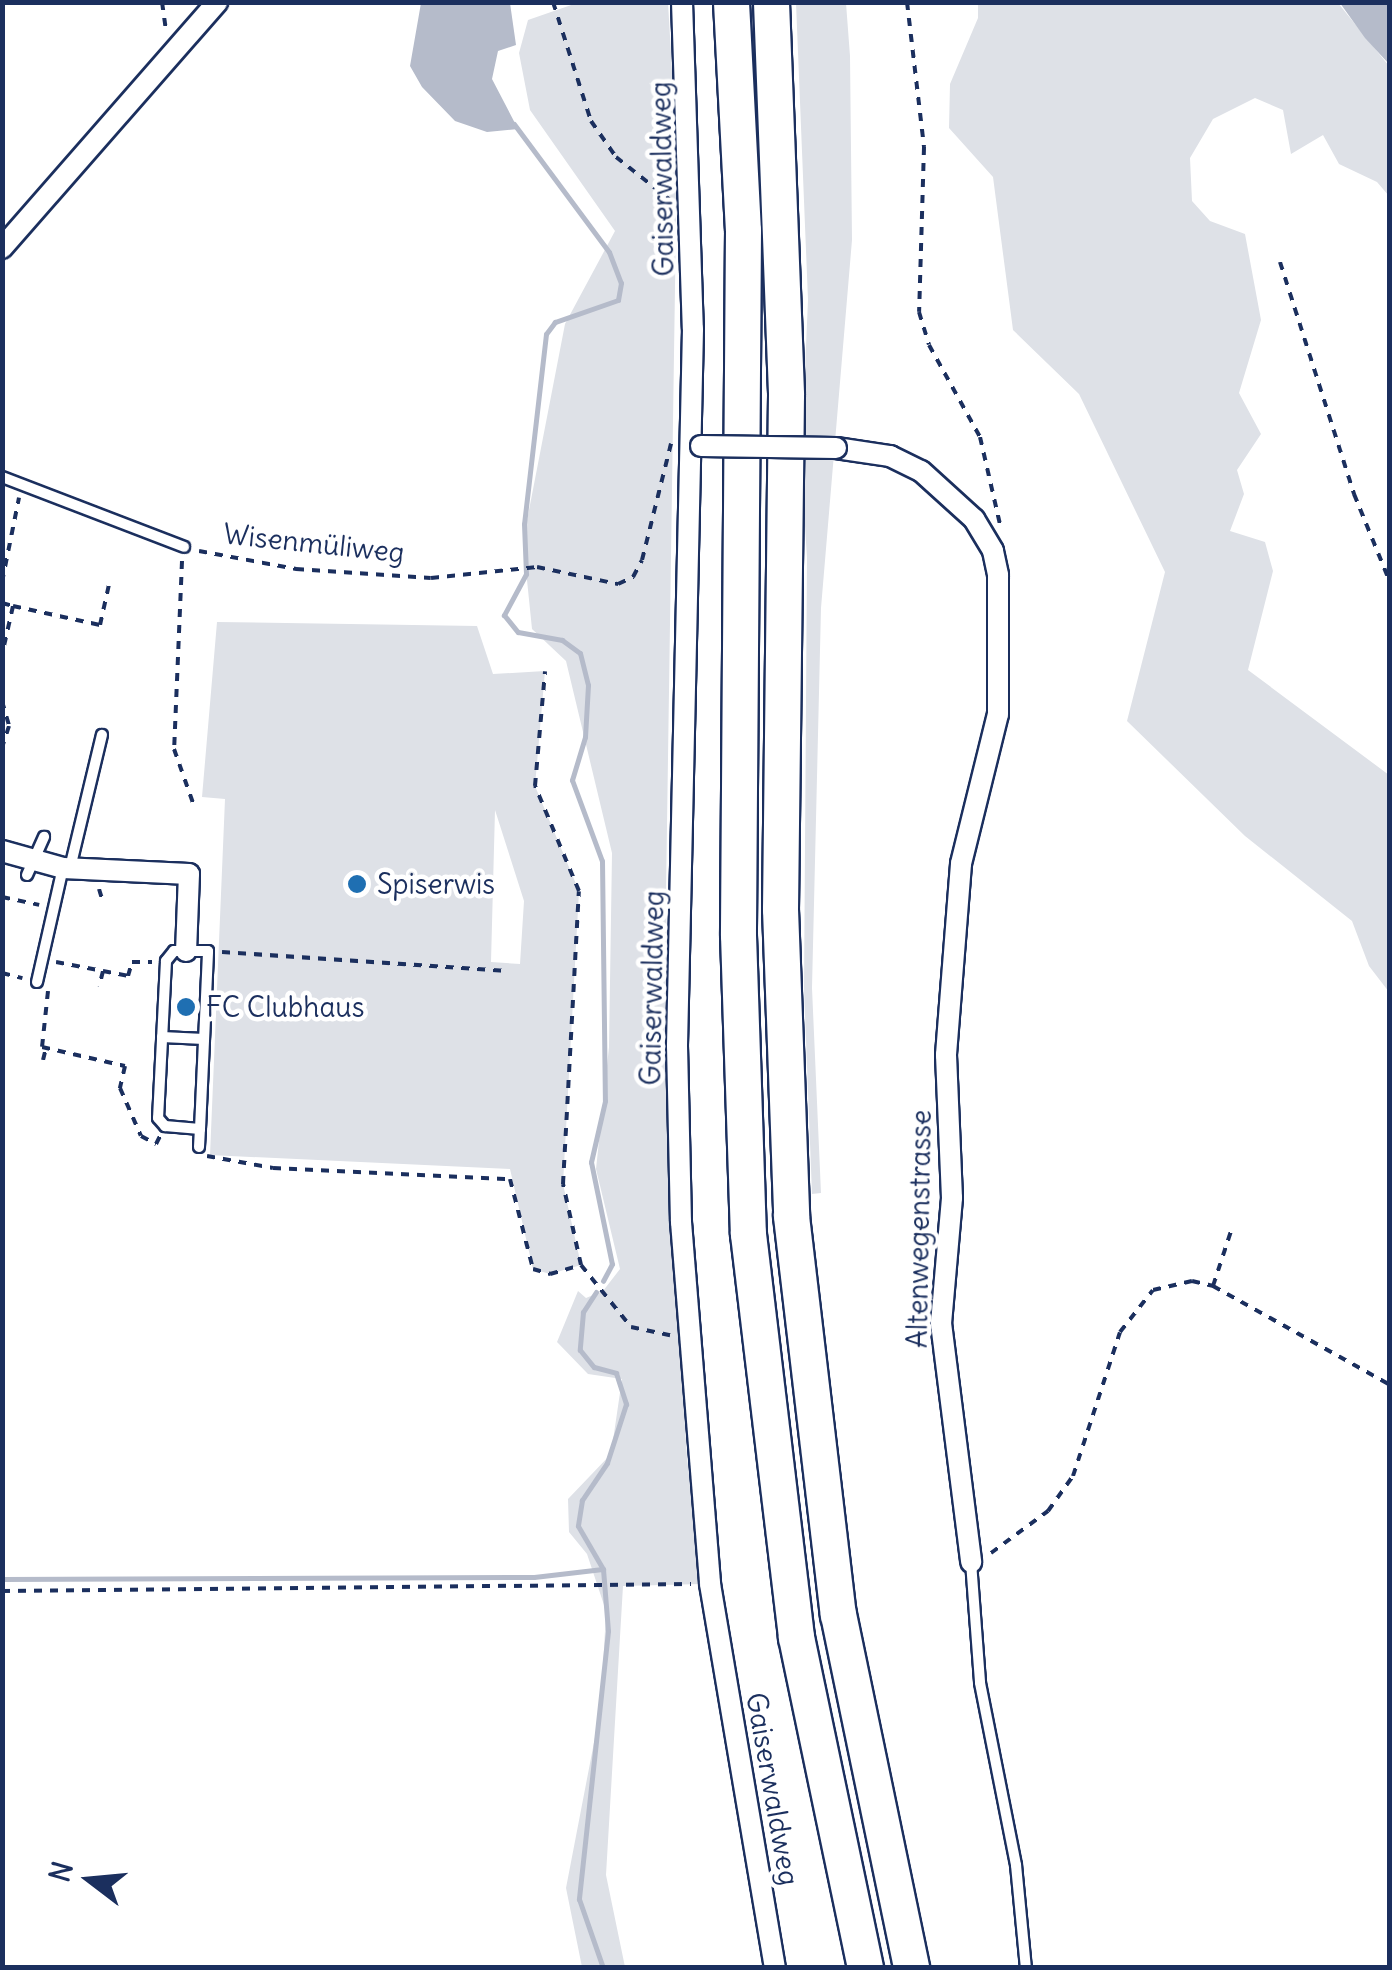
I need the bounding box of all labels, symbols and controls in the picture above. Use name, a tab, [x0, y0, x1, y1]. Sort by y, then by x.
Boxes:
street label: Gaiserwaldweg	[643, 81, 681, 277]
street label: Wisenmüliweg	[222, 517, 406, 569]
place label: Spiserwis	[377, 867, 495, 901]
marker: Spiserwis	[346, 873, 368, 895]
street label: Gaiserwaldweg	[633, 890, 671, 1086]
place label: FC Clubhaus	[206, 990, 364, 1024]
marker: FC Clubhaus	[175, 996, 197, 1018]
street label: Altenwegenstrasse	[900, 1110, 938, 1348]
street label: Gaiserwaldweg	[740, 1690, 806, 1888]
north arrow	[40, 1830, 140, 1930]
text: N	[41, 1857, 81, 1886]

